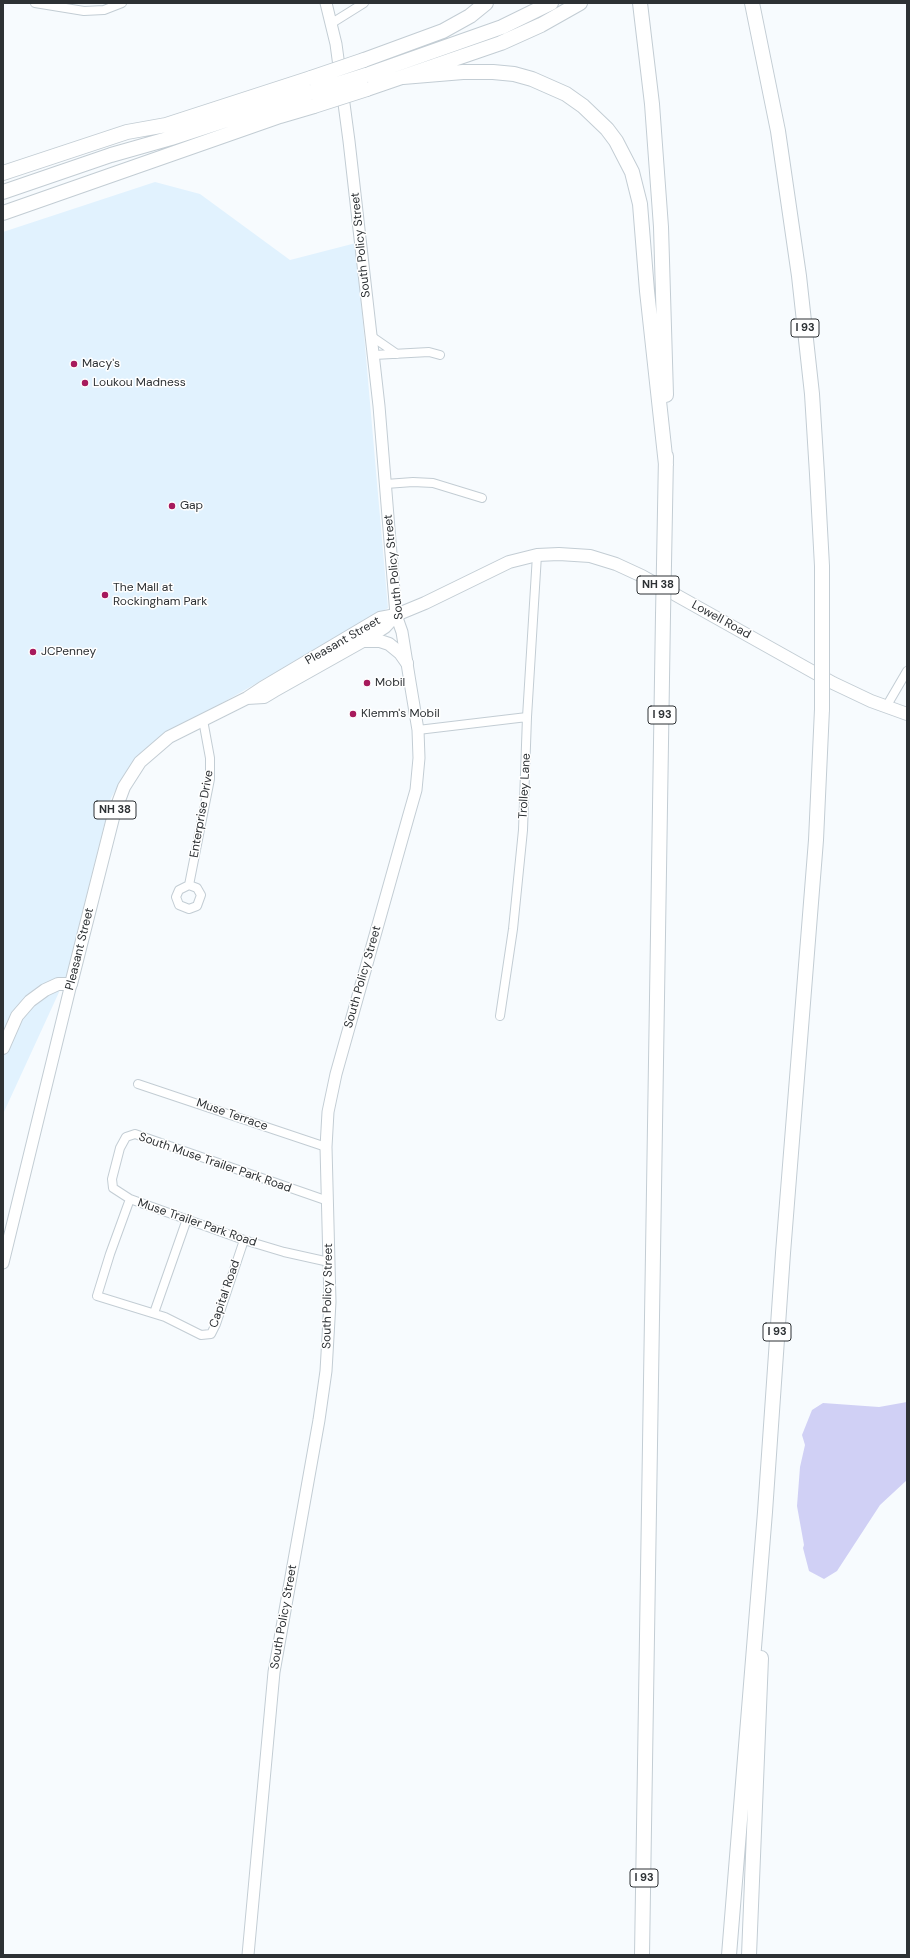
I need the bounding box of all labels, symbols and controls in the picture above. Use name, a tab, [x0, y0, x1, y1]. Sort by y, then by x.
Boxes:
street label: South Policy Street	[348, 192, 374, 298]
road number: I 93	[791, 319, 819, 337]
place label: Macy's	[82, 357, 120, 371]
marker: Macy's	[69, 359, 79, 369]
place label: Loukou Madness	[93, 376, 186, 390]
marker: Loukou Madness	[80, 378, 90, 388]
place label: Gap	[180, 499, 203, 513]
marker: Gap	[167, 501, 177, 511]
street label: South Policy Street	[381, 514, 407, 620]
road number: NH 38	[637, 576, 679, 594]
place label: The Mall at Rockingham Park	[113, 581, 207, 609]
marker: The Mall at Rockingham Park	[100, 590, 110, 600]
street label: Lowell Road	[689, 598, 753, 642]
street label: Pleasant Street	[303, 614, 383, 668]
place label: JCPenney	[41, 645, 96, 659]
marker: JCPenney	[28, 647, 38, 657]
place label: Mobil	[375, 676, 405, 690]
marker: Mobil	[362, 678, 372, 688]
road number: I 93	[648, 706, 676, 724]
place label: Klemm's Mobil	[361, 707, 440, 721]
marker: Klemm's Mobil	[348, 709, 358, 719]
street label: Trolley Lane	[516, 753, 534, 819]
street label: Enterprise Drive	[187, 769, 217, 859]
road number: NH 38	[94, 801, 136, 819]
street label: Pleasant Street	[63, 906, 97, 992]
street label: South Policy Street	[342, 924, 384, 1030]
street label: Muse Terrace	[194, 1096, 270, 1134]
street label: South Muse Trailer Park Road	[137, 1130, 293, 1196]
street label: Muse Trailer Park Road	[136, 1196, 258, 1250]
street label: South Policy Street	[320, 1243, 336, 1349]
street label: Capital Road	[207, 1258, 243, 1330]
road number: I 93	[763, 1323, 791, 1341]
street label: South Policy Street	[268, 1564, 300, 1670]
road number: I 93	[630, 1869, 658, 1887]

